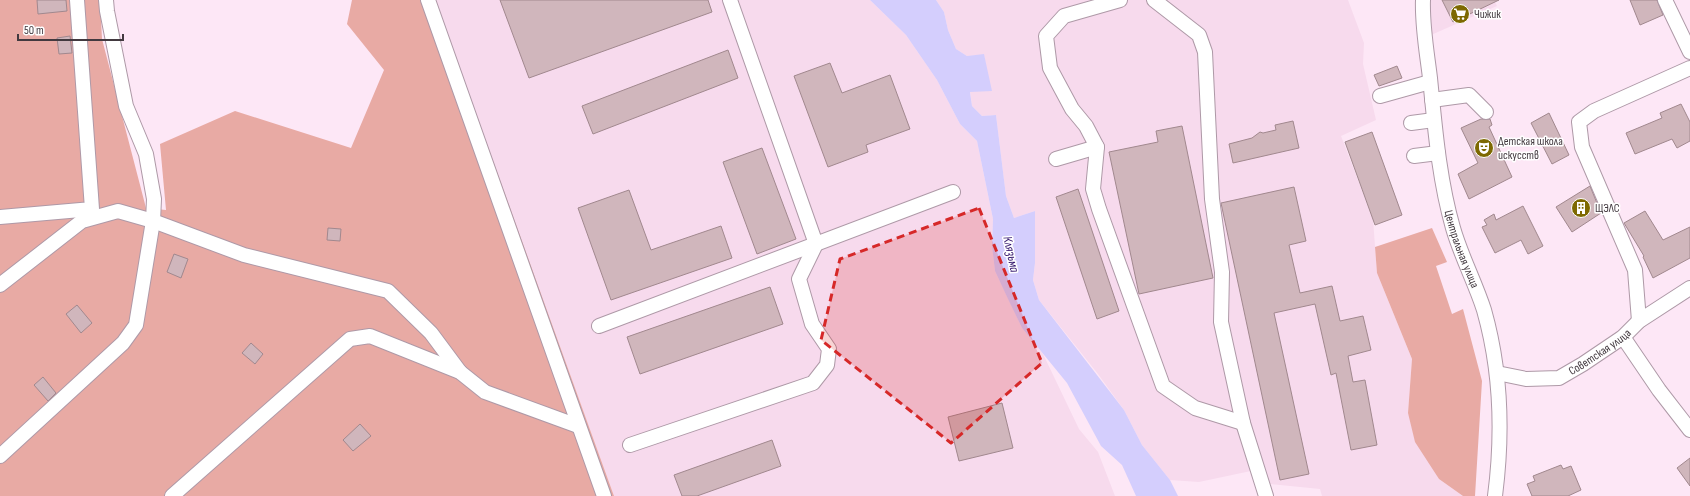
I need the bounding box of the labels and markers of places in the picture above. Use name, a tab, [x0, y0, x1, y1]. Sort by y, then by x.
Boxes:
supermarket icon: Чижик	[1449, 3, 1471, 25]
place label: Чижик	[1474, 7, 1501, 22]
place label: Детская школа искусств	[1498, 134, 1563, 163]
theatre icon: Детская школа искусств	[1473, 137, 1495, 159]
building icon: ЩЭЛС	[1570, 197, 1592, 219]
place label: ЩЭЛС	[1595, 201, 1620, 216]

